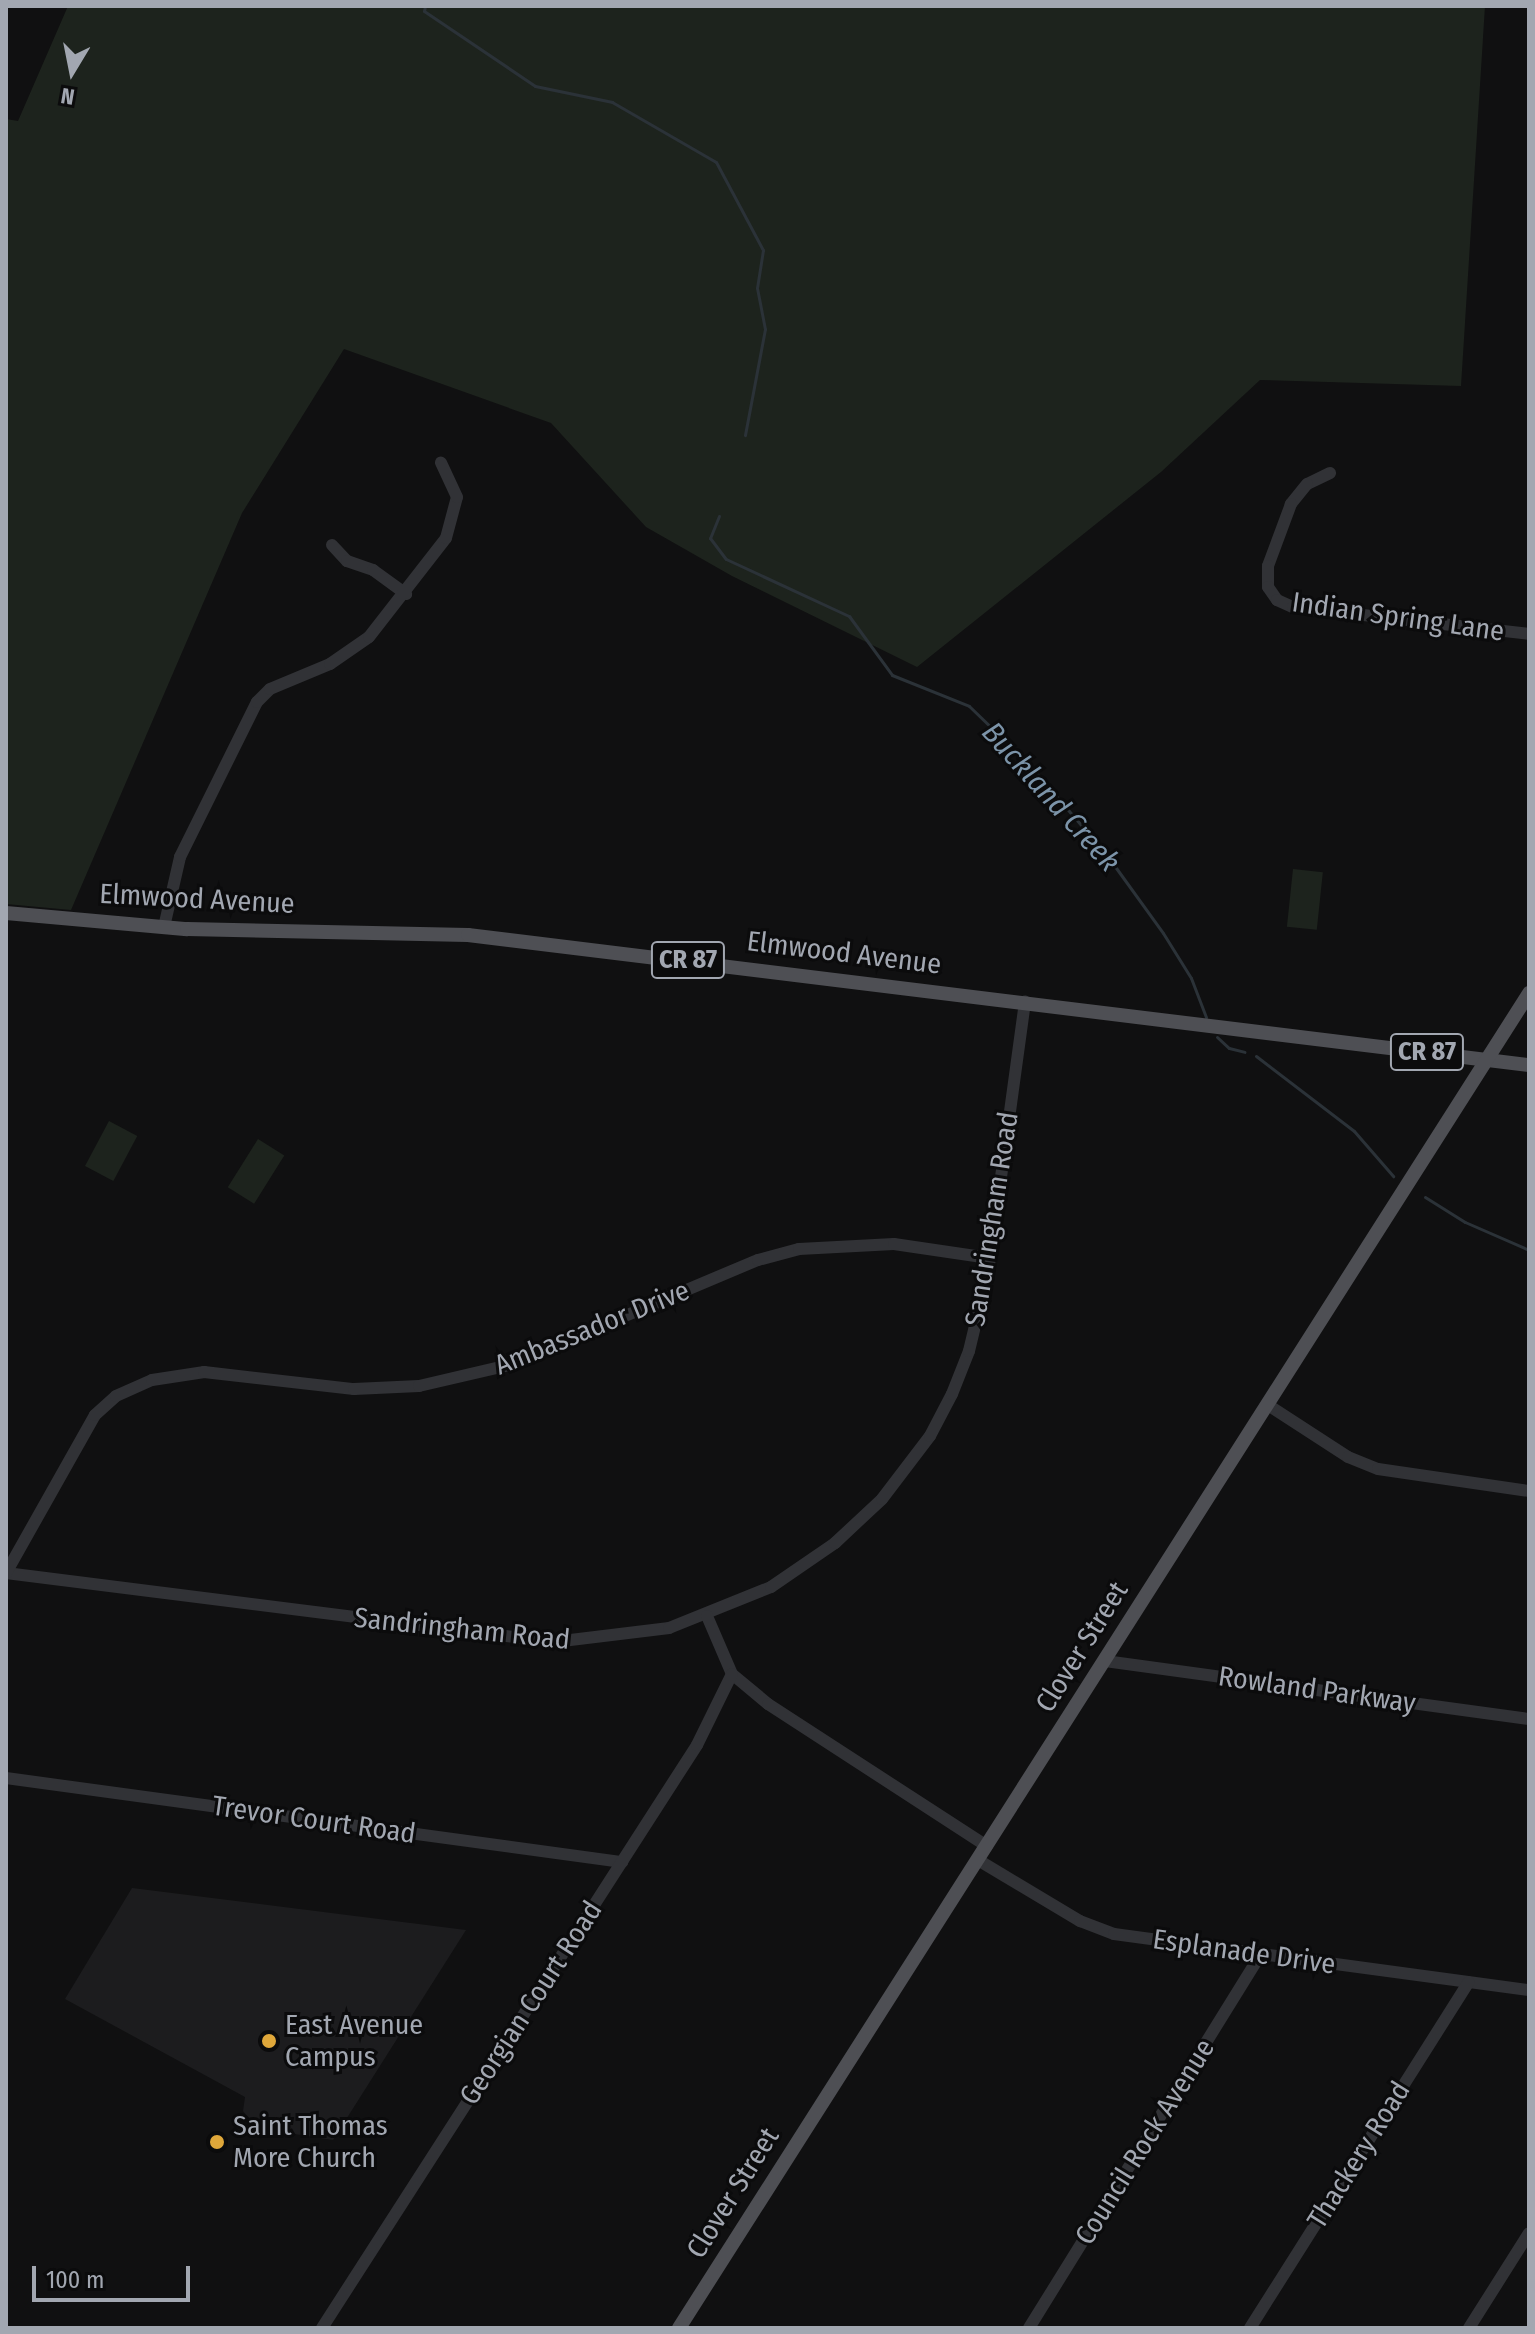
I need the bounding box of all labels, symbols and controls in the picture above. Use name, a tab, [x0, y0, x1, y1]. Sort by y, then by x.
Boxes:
north arrow	[32, 32, 112, 112]
text: N	[59, 82, 77, 111]
street label: Indian Spring Lane	[1290, 585, 1506, 649]
water label: Buckland Creek	[974, 715, 1128, 879]
street label: Elmwood Avenue	[99, 877, 295, 921]
street label: Elmwood Avenue	[745, 924, 943, 982]
road number: CR 87	[650, 938, 726, 982]
road number: CR 87	[1389, 1030, 1465, 1074]
street label: Sandringham Road	[958, 1109, 1026, 1329]
street label: Ambassador Drive	[490, 1274, 694, 1382]
street label: Clover Street	[1029, 1576, 1135, 1718]
street label: Sandringham Road	[352, 1601, 572, 1657]
street label: Rowland Parkway	[1216, 1660, 1418, 1720]
street label: Trevor Court Road	[210, 1789, 418, 1851]
street label: Georgian Court Road	[453, 1895, 609, 2111]
street label: Esplanade Drive	[1151, 1923, 1337, 1981]
place label: East Avenue Campus	[285, 2008, 423, 2074]
marker: East Avenue Campus	[260, 2032, 278, 2050]
street label: Council Rock Avenue	[1068, 2033, 1222, 2251]
street label: Thackery Road	[1301, 2075, 1417, 2235]
place label: Saint Thomas More Church	[233, 2109, 388, 2175]
street label: Clover Street	[680, 2122, 786, 2264]
marker: Saint Thomas More Church	[208, 2133, 226, 2151]
scale bar	[36, 2250, 194, 2300]
text: 100 m	[46, 2266, 104, 2294]

